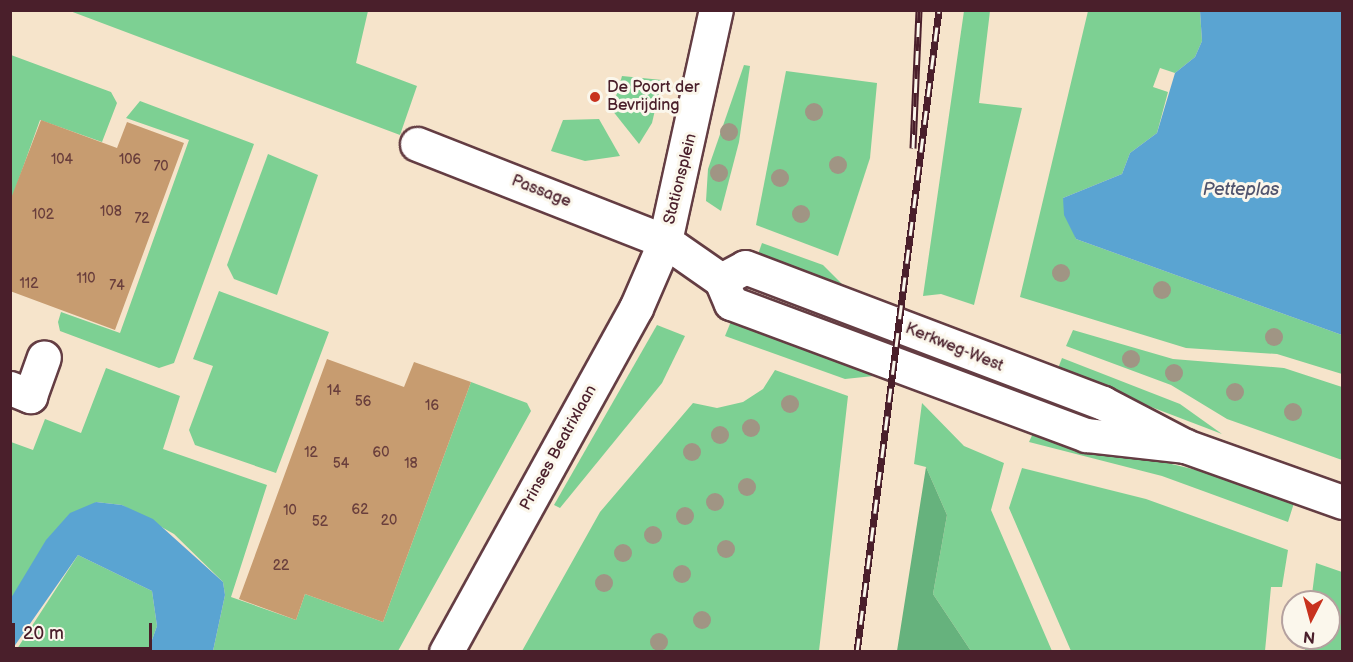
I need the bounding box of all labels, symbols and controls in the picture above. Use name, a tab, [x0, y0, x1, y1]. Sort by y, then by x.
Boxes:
place label: De Poort der Bevrijding	[607, 78, 699, 116]
marker: De Poort der Bevrijding	[588, 90, 602, 104]
street label: Stationsplein	[660, 132, 702, 226]
house number: 104	[51, 152, 73, 168]
house number: 106	[119, 152, 141, 168]
house number: 70	[153, 159, 169, 175]
street label: Passage	[509, 172, 573, 212]
water label: Petteplas	[1203, 179, 1279, 201]
house number: 108	[100, 204, 122, 220]
house number: 102	[32, 207, 54, 223]
house number: 72	[134, 211, 150, 227]
house number: 110	[76, 271, 96, 287]
house number: 112	[19, 276, 39, 292]
house number: 74	[109, 278, 125, 294]
street label: Kerkweg-West	[902, 320, 1006, 376]
street label: Prinses Beatrixlaan	[517, 382, 601, 514]
house number: 14	[327, 383, 341, 399]
house number: 56	[355, 394, 371, 410]
house number: 16	[425, 398, 439, 414]
house number: 12	[304, 445, 318, 461]
house number: 60	[373, 445, 389, 461]
house number: 54	[333, 456, 349, 472]
house number: 18	[404, 456, 418, 472]
house number: 62	[352, 502, 368, 518]
house number: 10	[283, 503, 297, 519]
house number: 20	[381, 513, 397, 529]
house number: 52	[312, 514, 328, 530]
house number: 22	[273, 558, 289, 574]
north arrow	[1281, 590, 1341, 650]
scale bar	[15, 611, 154, 649]
text: 20 m	[23, 623, 64, 644]
text: N	[1302, 626, 1316, 646]

